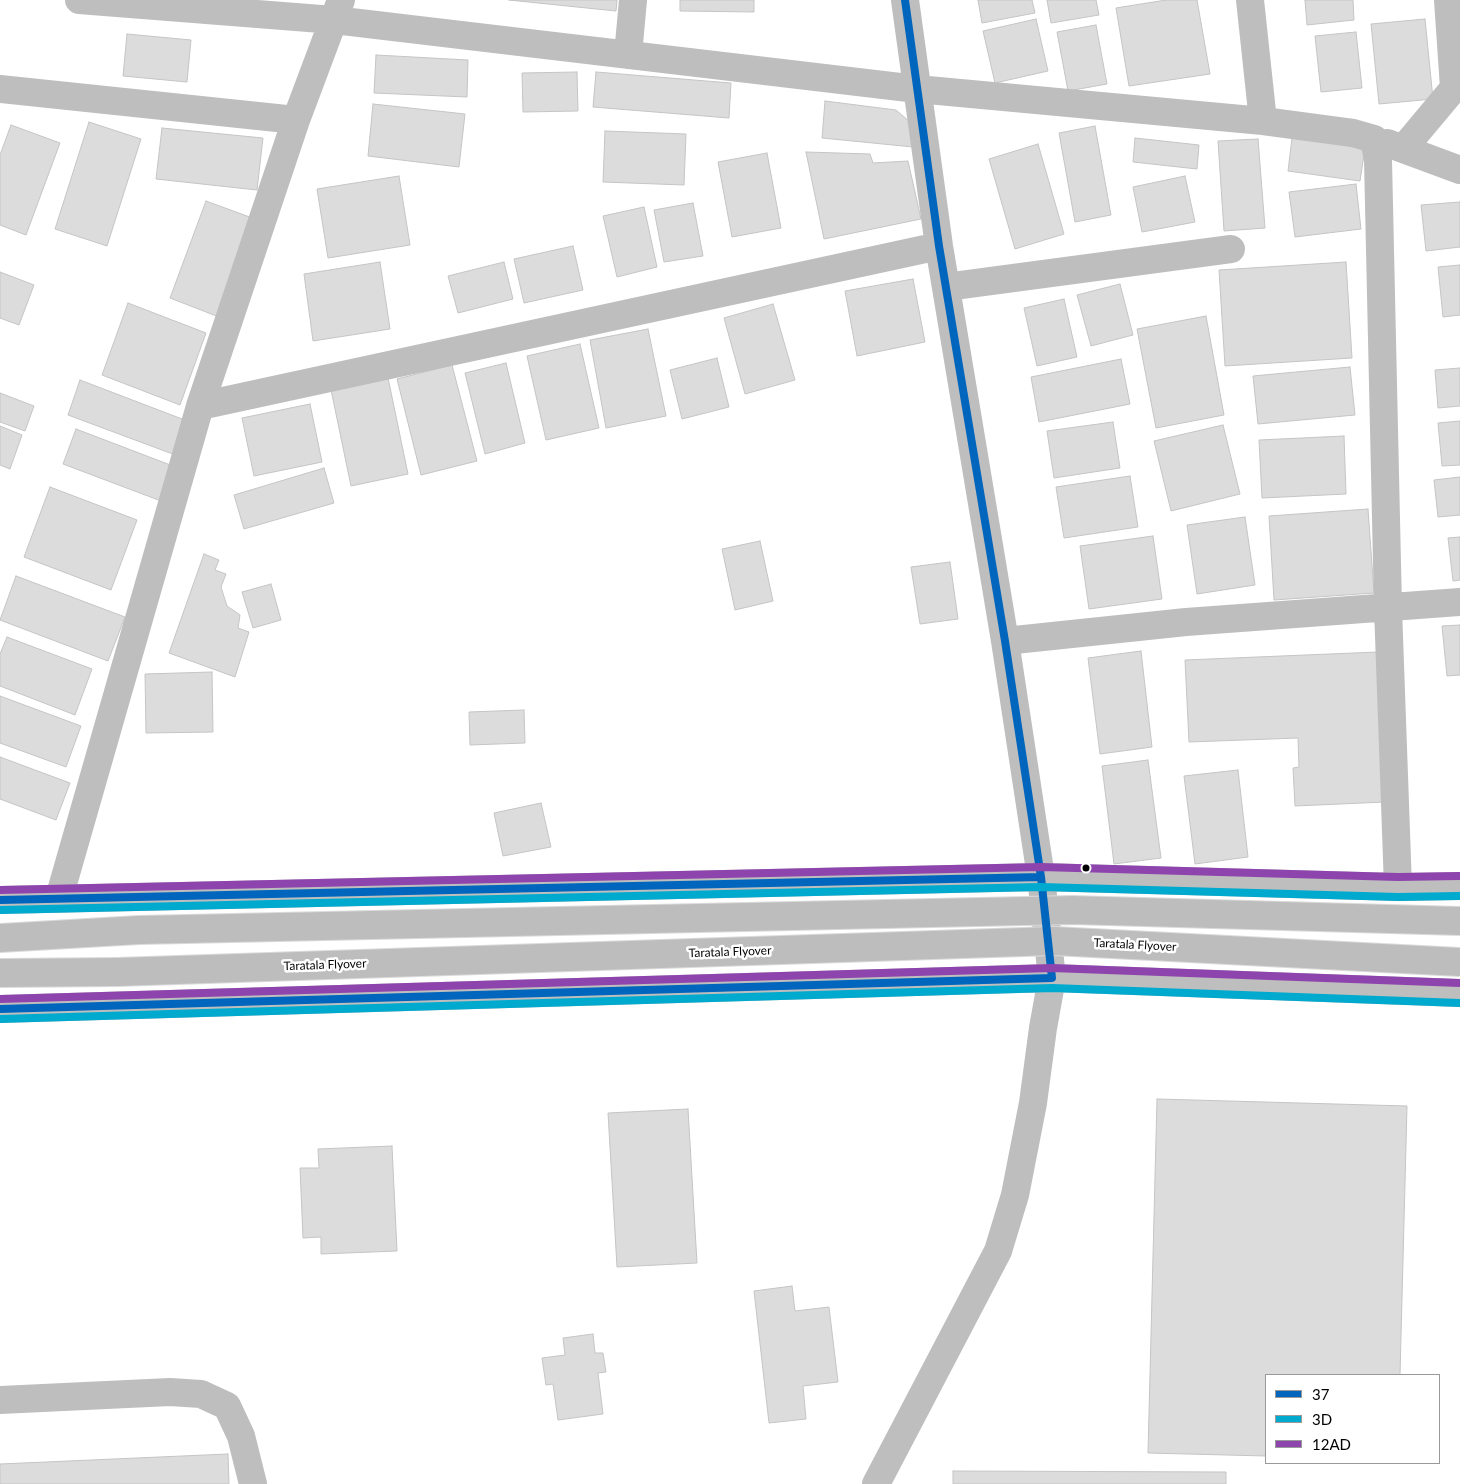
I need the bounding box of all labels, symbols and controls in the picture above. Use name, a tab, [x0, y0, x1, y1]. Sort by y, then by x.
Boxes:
unlabelled marker	[1081, 863, 1091, 873]
street label: Taratala Flyover	[1093, 936, 1177, 954]
street label: Taratala Flyover	[688, 943, 772, 961]
street label: Taratala Flyover	[283, 956, 367, 974]
legend	[1265, 1374, 1440, 1464]
text: 37	[1312, 1385, 1329, 1403]
text: 3D	[1312, 1410, 1332, 1428]
text: 12AD	[1312, 1435, 1351, 1453]

